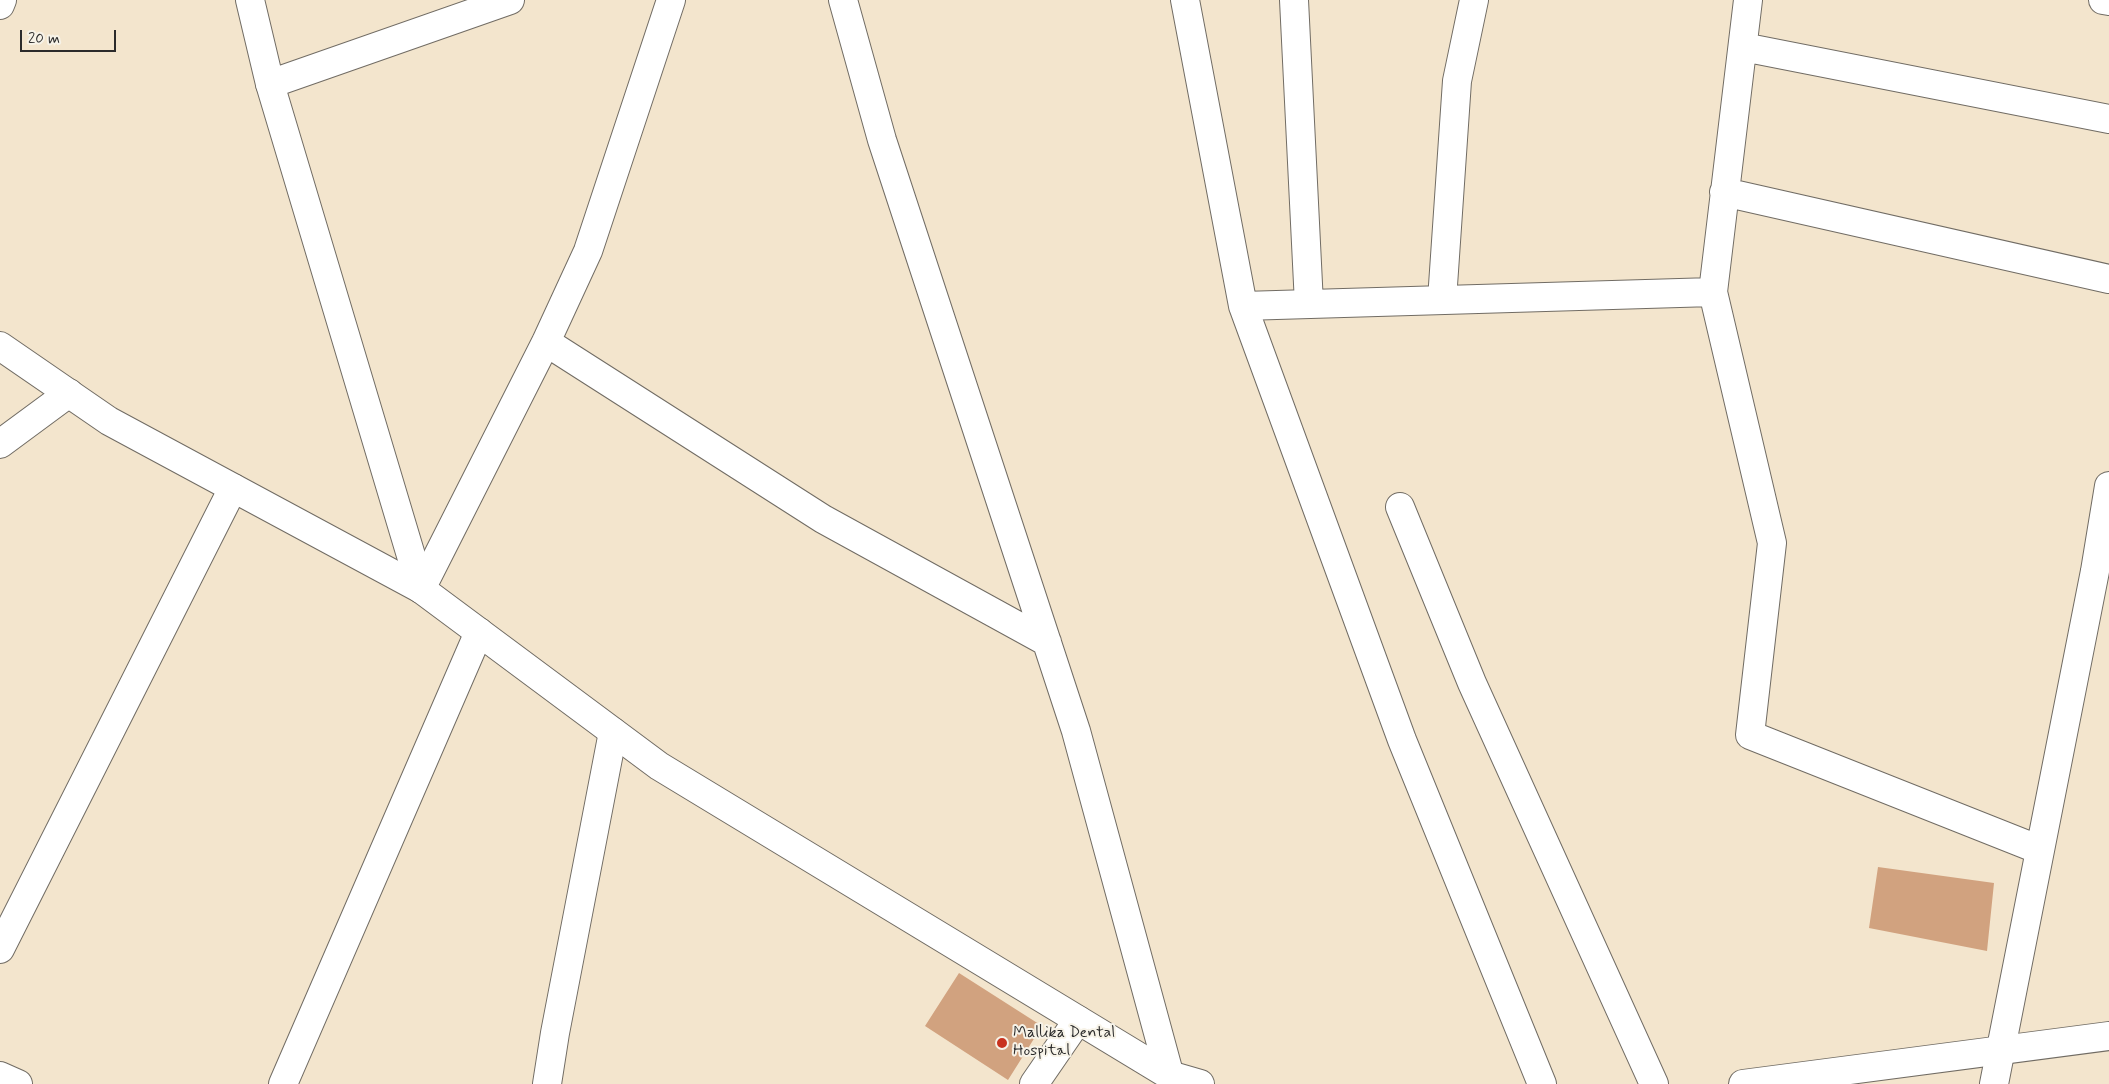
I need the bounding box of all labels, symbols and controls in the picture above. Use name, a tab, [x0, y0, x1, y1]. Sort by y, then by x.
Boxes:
scale bar	[22, 20, 119, 52]
text: 20 m	[28, 29, 60, 49]
place label: Mallika Dental Hospital	[1013, 1024, 1115, 1062]
marker: Mallika Dental Hospital	[995, 1036, 1009, 1050]

